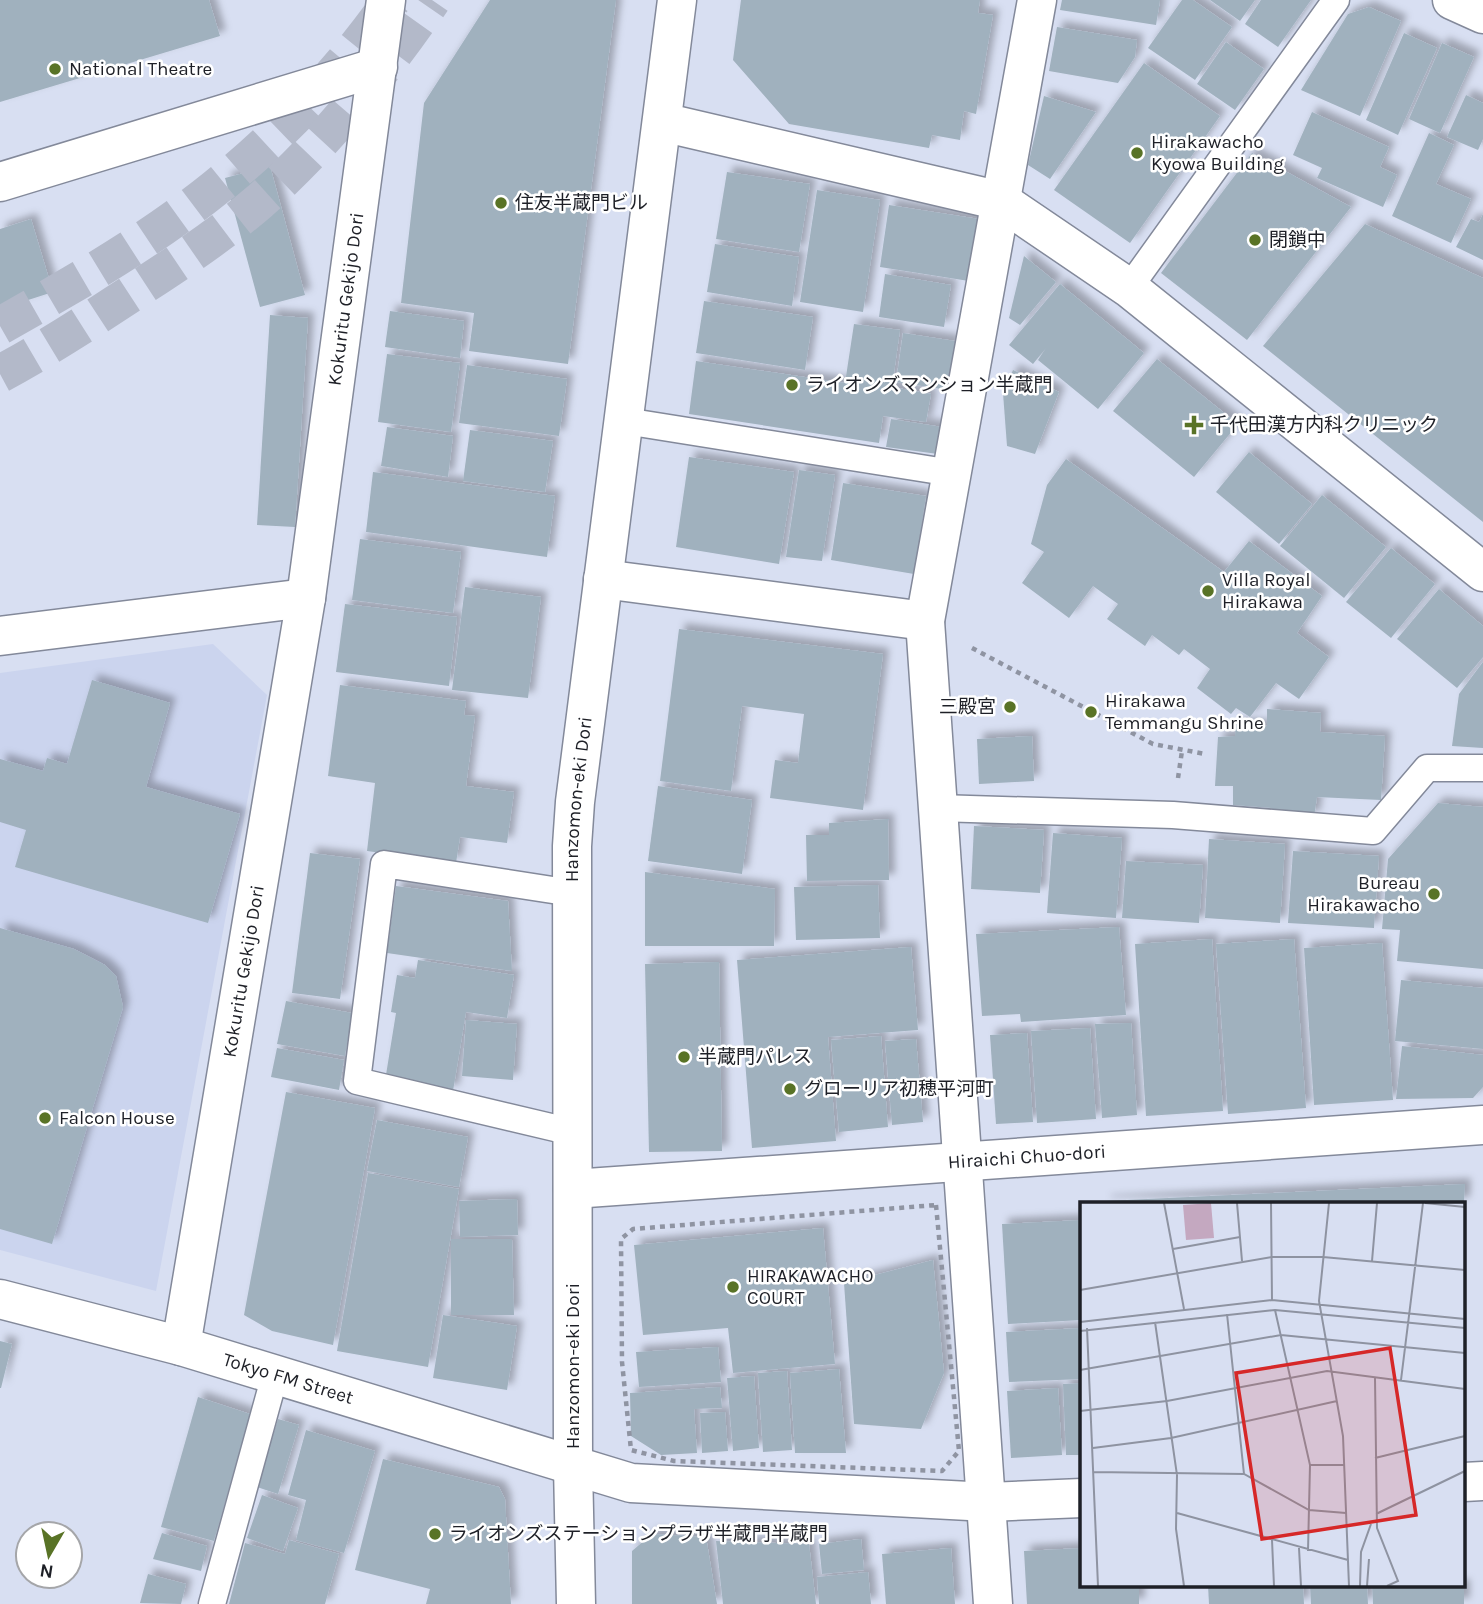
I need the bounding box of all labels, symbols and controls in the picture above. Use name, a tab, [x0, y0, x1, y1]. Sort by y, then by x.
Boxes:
place label: National Theatre	[69, 58, 212, 80]
marker: National Theatre	[47, 61, 63, 77]
place label: Hirakawacho Kyowa Building	[1151, 131, 1284, 175]
marker: Hirakawacho Kyowa Building	[1129, 145, 1145, 161]
place label: 住友半蔵門ビル	[515, 192, 648, 214]
marker: 住友半蔵門ビル	[493, 195, 509, 211]
street label: Kokuritu Gekijo Dori	[324, 211, 368, 387]
place label: 閉鎖中	[1269, 229, 1326, 251]
marker: 閉鎖中	[1247, 232, 1263, 248]
place label: ライオンズマンション半蔵門	[806, 374, 1053, 396]
marker: ライオンズマンション半蔵門	[784, 377, 800, 393]
place label: 千代田漢方内科クリニック	[1210, 414, 1438, 436]
marker: 千代田漢方内科クリニック	[1184, 415, 1204, 435]
place label: Villa Royal Hirakawa	[1222, 569, 1311, 613]
marker: Villa Royal Hirakawa	[1200, 583, 1216, 599]
place label: Hirakawa Temmangu Shrine	[1105, 690, 1264, 734]
place label: 三殿宮	[939, 696, 996, 718]
marker: 三殿宮	[1002, 699, 1018, 715]
marker: Hirakawa Temmangu Shrine	[1083, 704, 1099, 720]
street label: Hanzomon-eki Dori	[561, 715, 597, 882]
place label: Bureau Hirakawacho	[1307, 872, 1420, 916]
street label: Kokuritu Gekijo Dori	[218, 883, 269, 1059]
marker: Bureau Hirakawacho	[1426, 886, 1442, 902]
place label: 半蔵門パレス	[698, 1046, 812, 1068]
marker: 半蔵門パレス	[676, 1049, 692, 1065]
place label: グローリア初穂平河町	[804, 1078, 994, 1100]
marker: グローリア初穂平河町	[782, 1081, 798, 1097]
place label: Falcon House	[59, 1107, 175, 1129]
marker: Falcon House	[37, 1110, 53, 1126]
street label: Hiraichi Chuo-dori	[947, 1141, 1107, 1174]
inset map	[1080, 1202, 1466, 1586]
place label: HIRAKAWACHO COURT	[747, 1265, 873, 1309]
marker: HIRAKAWACHO COURT	[725, 1279, 741, 1295]
street label: Hanzomon-eki Dori	[562, 1283, 584, 1449]
street label: Tokyo FM Street	[220, 1348, 356, 1409]
north arrow	[14, 1520, 84, 1590]
place label: ライオンズステーションプラザ半蔵門半蔵門	[449, 1523, 828, 1545]
marker: ライオンズステーションプラザ半蔵門半蔵門	[427, 1526, 443, 1542]
text: N	[38, 1559, 55, 1583]

